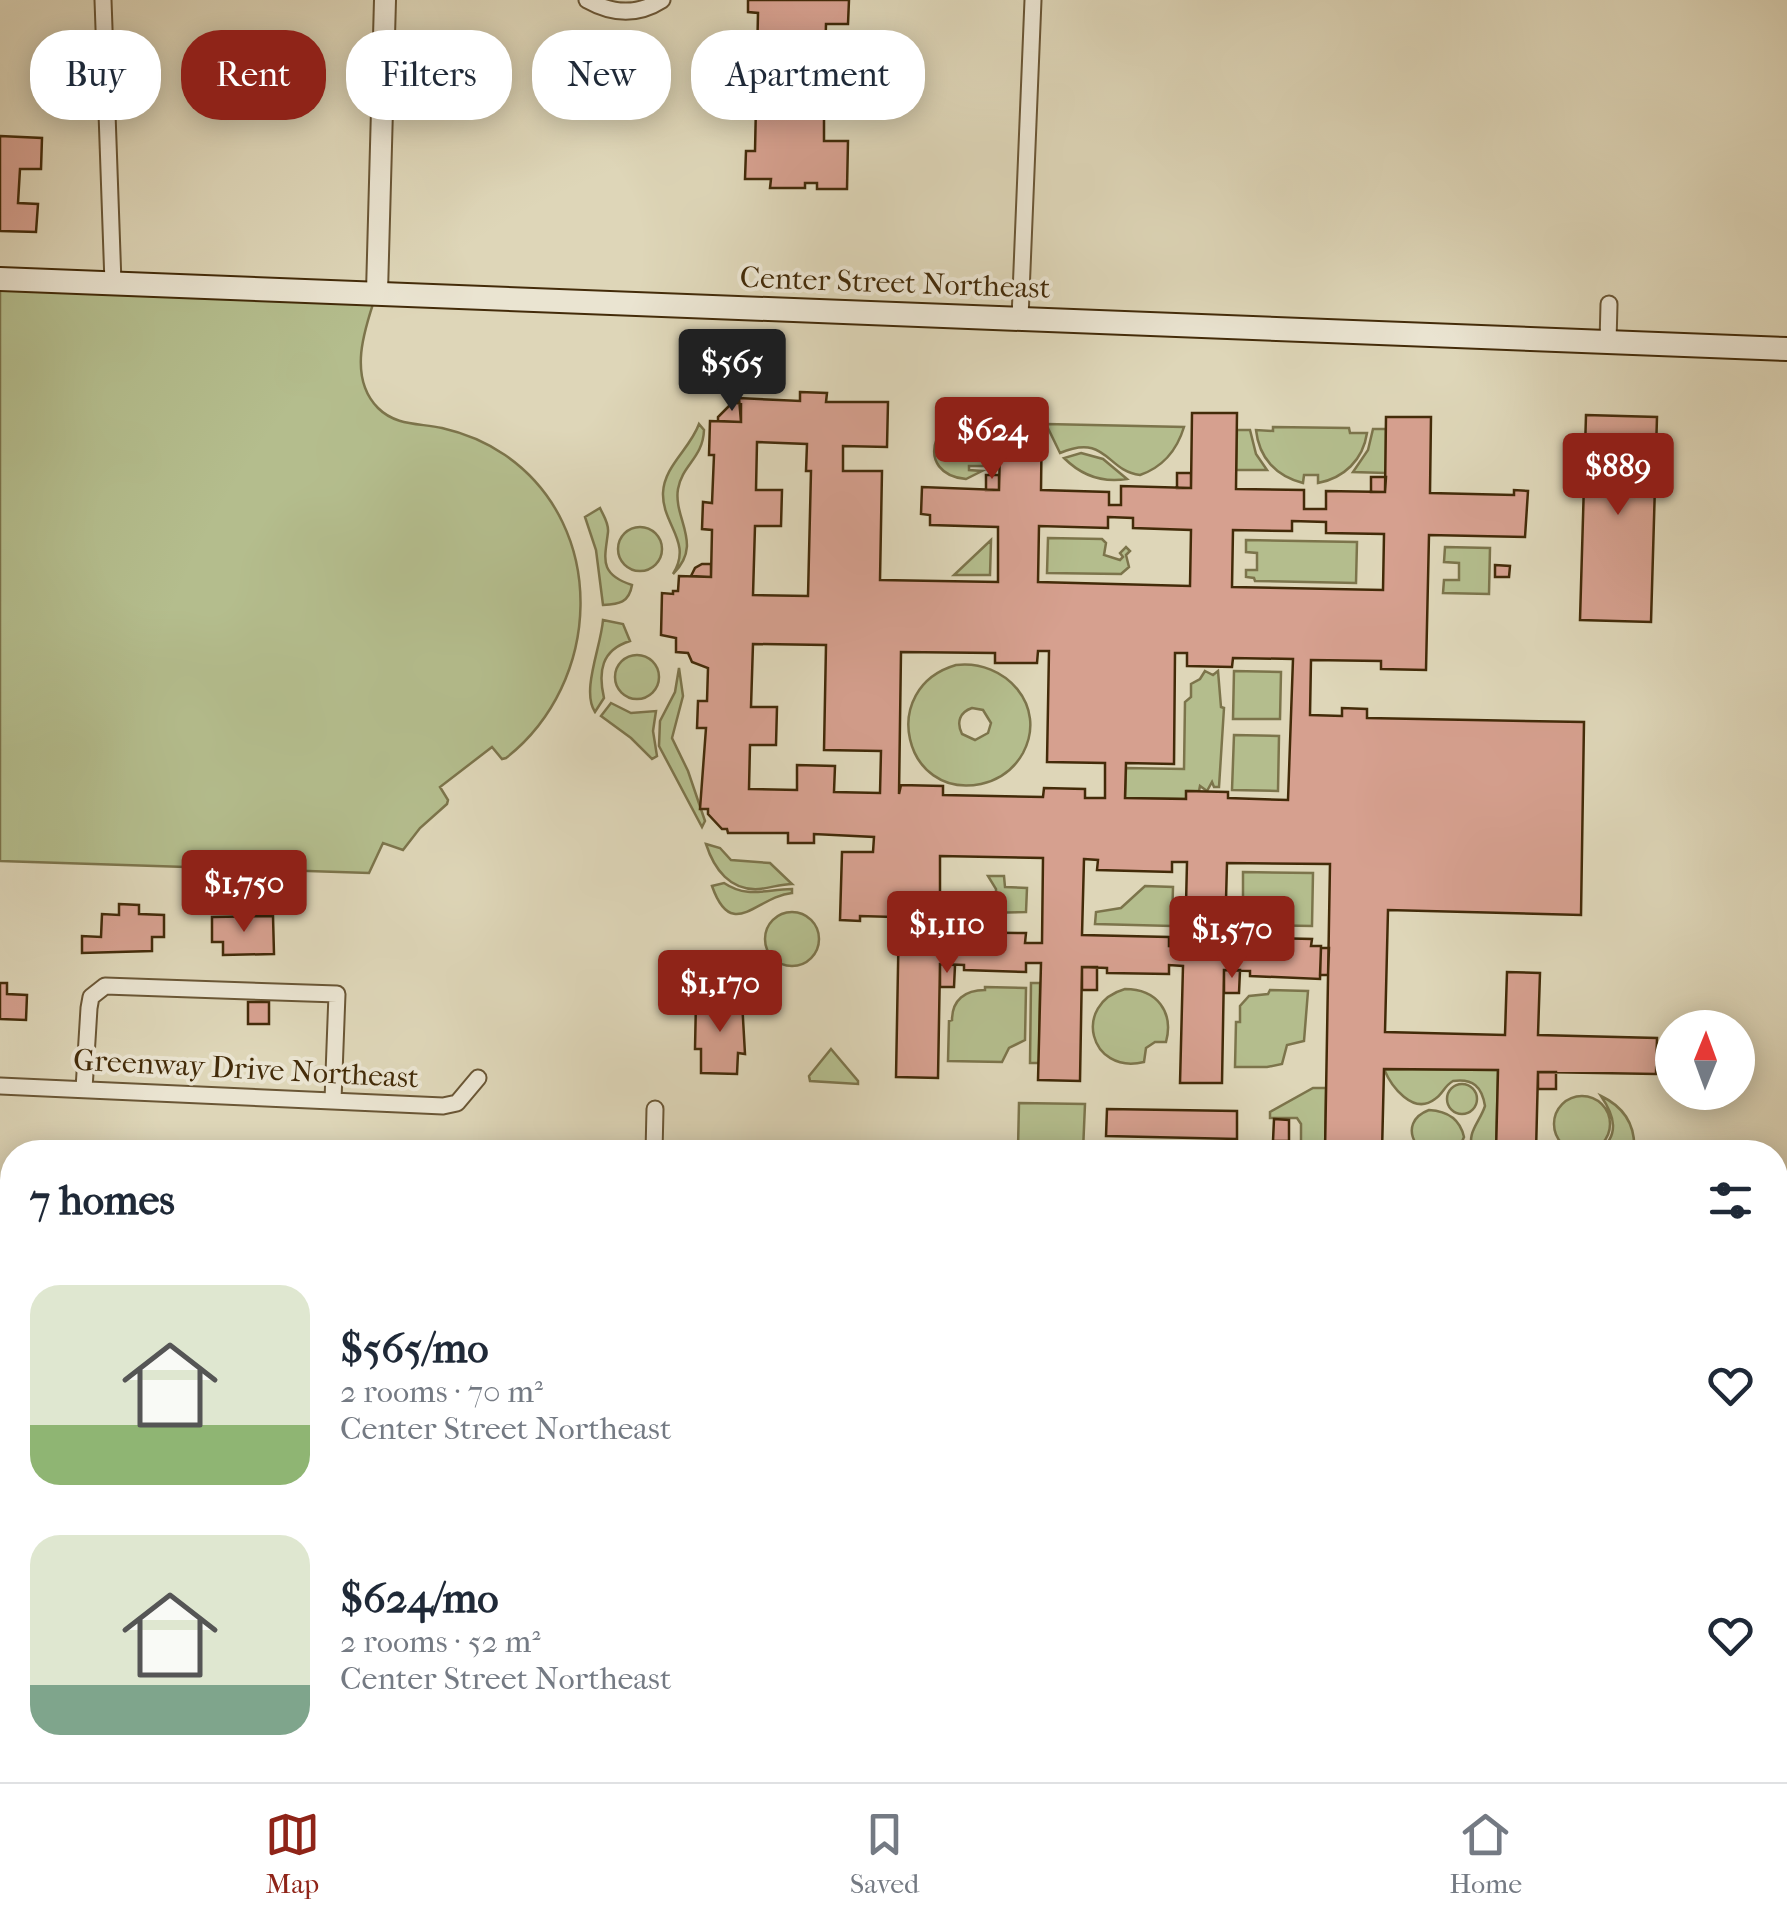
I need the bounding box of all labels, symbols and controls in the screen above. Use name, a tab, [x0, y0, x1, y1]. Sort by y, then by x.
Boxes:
chip: Buy	[30, 30, 161, 120]
chip: Rent	[181, 30, 326, 120]
chip: Filters	[346, 30, 512, 120]
chip: New	[532, 30, 671, 120]
chip: Apartment	[691, 30, 925, 120]
street label: Center Street Northeast	[739, 260, 1051, 306]
pin: $565	[673, 329, 791, 414]
text: $565	[701, 343, 763, 380]
pin: $624	[933, 397, 1051, 482]
text: $624	[957, 411, 1027, 448]
pin: $889	[1559, 433, 1677, 518]
text: $889	[1585, 447, 1651, 484]
pin: $1,750	[163, 850, 325, 935]
text: $1,750	[204, 864, 284, 901]
pin: $1,110	[866, 891, 1028, 976]
pin: $1,570	[1151, 896, 1313, 981]
text: $1,110	[909, 905, 985, 942]
text: $1,570	[1191, 910, 1273, 947]
pin: $1,170	[639, 950, 801, 1035]
text: $1,170	[680, 964, 760, 1001]
north arrow	[1655, 1010, 1755, 1110]
map controls	[1655, 1010, 1755, 1110]
street label: Greenway Drive Northeast	[72, 1042, 420, 1096]
icon: filters	[1703, 1173, 1758, 1228]
text: 7 homes	[30, 1176, 175, 1225]
text: $565/mo	[340, 1324, 488, 1373]
icon: home	[110, 1325, 230, 1445]
icon: heart	[1703, 1358, 1758, 1413]
text: 2 rooms · 70 m²	[340, 1373, 543, 1410]
text: Center Street Northeast	[340, 1410, 671, 1447]
text: $624/mo	[340, 1574, 499, 1623]
icon: home	[110, 1575, 230, 1695]
icon: heart	[1703, 1608, 1758, 1663]
text: 2 rooms · 52 m²	[340, 1623, 540, 1660]
text: Center Street Northeast	[340, 1660, 671, 1697]
tab: Map	[265, 1807, 320, 1900]
tab: Saved	[850, 1807, 919, 1900]
tab: Home	[1449, 1807, 1522, 1900]

